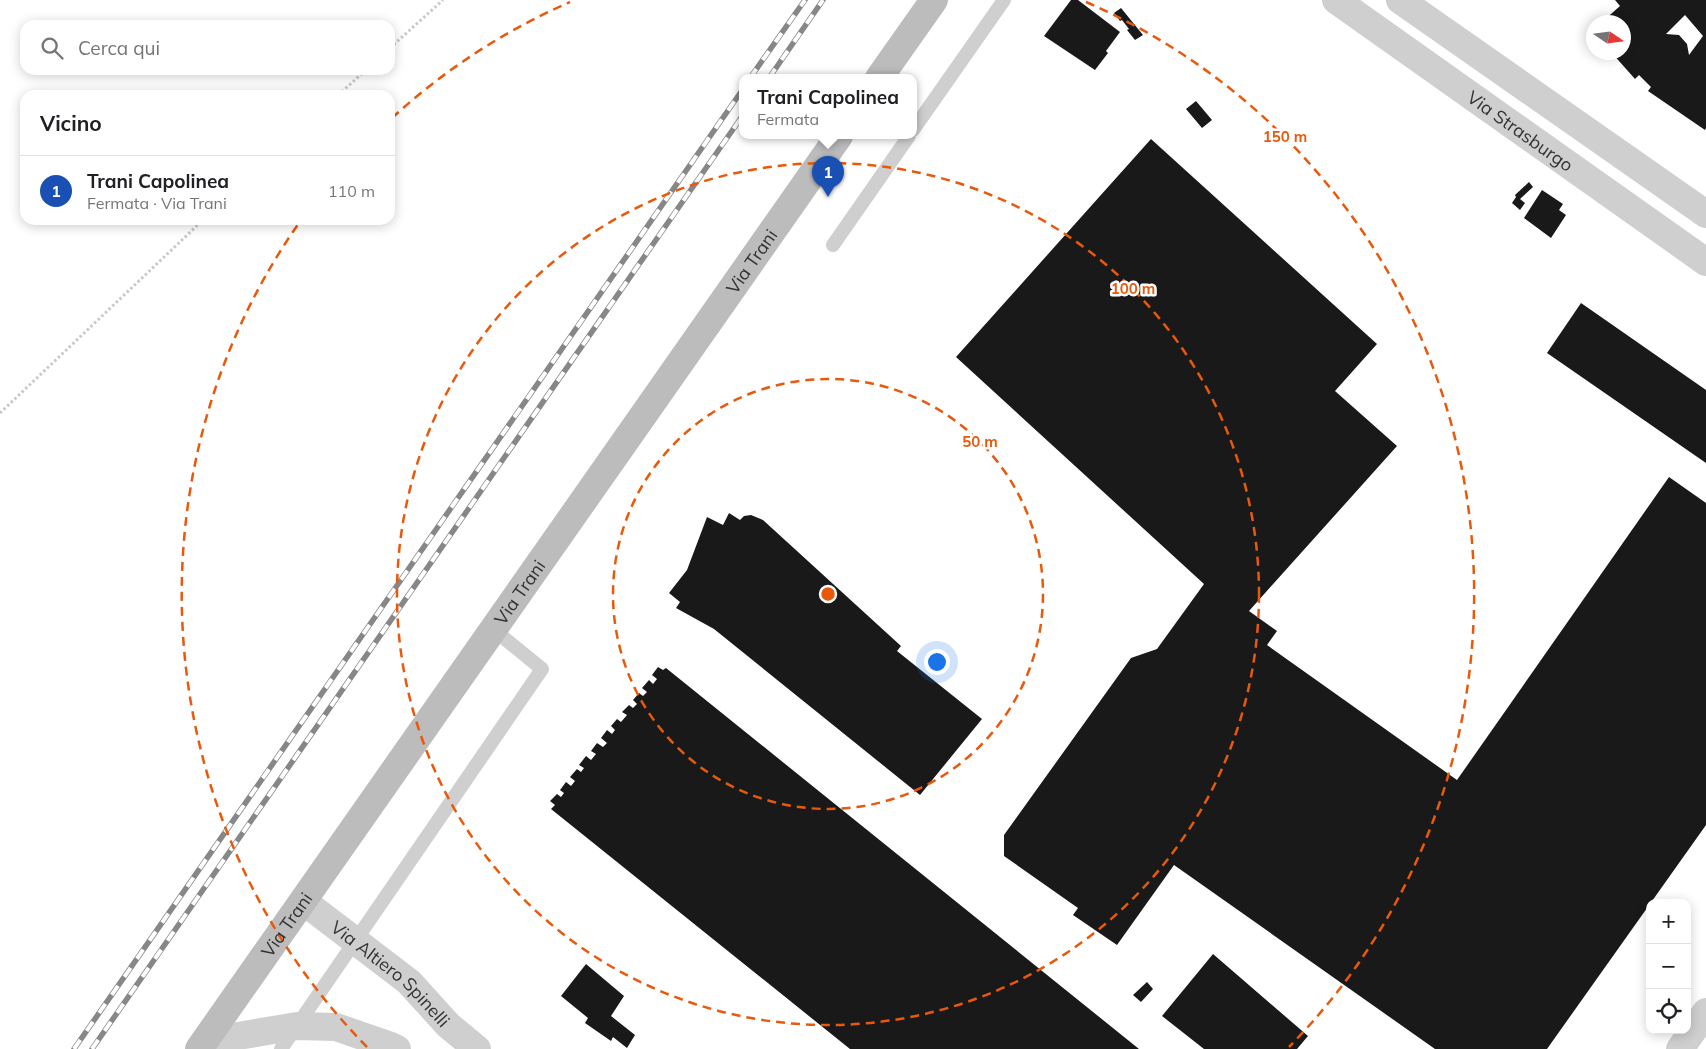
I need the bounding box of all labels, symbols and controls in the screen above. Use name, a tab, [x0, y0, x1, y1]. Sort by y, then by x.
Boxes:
north arrow	[1586, 15, 1631, 60]
search box	[20, 20, 395, 75]
icon: search	[38, 34, 66, 62]
text: Cerca qui	[78, 36, 160, 60]
popup	[739, 74, 917, 139]
text: Trani Capolinea	[757, 85, 899, 109]
street label: Via Strasburgo	[1463, 85, 1578, 176]
text: Fermata	[757, 109, 819, 129]
text: Vicino	[40, 110, 102, 136]
text: 150 m	[1263, 127, 1307, 146]
pin: 1	[812, 156, 844, 197]
text: Trani Capolinea	[87, 169, 229, 193]
text: 1	[51, 181, 61, 201]
text: 110 m	[328, 181, 375, 201]
text: Fermata · Via Trani	[87, 193, 227, 213]
street label: Via Trani	[721, 224, 782, 298]
text: 100 m	[1111, 279, 1155, 298]
text: 50 m	[962, 432, 998, 451]
street label: Via Trani	[489, 555, 550, 629]
centre of rings	[819, 585, 837, 603]
your location	[924, 649, 950, 675]
street label: Via Trani	[256, 888, 317, 961]
map controls	[1646, 899, 1691, 1034]
button: +	[1646, 899, 1691, 944]
street label: Via Altiero Spinelli	[326, 915, 455, 1031]
button: −	[1646, 944, 1691, 989]
button: locate	[1646, 989, 1691, 1034]

